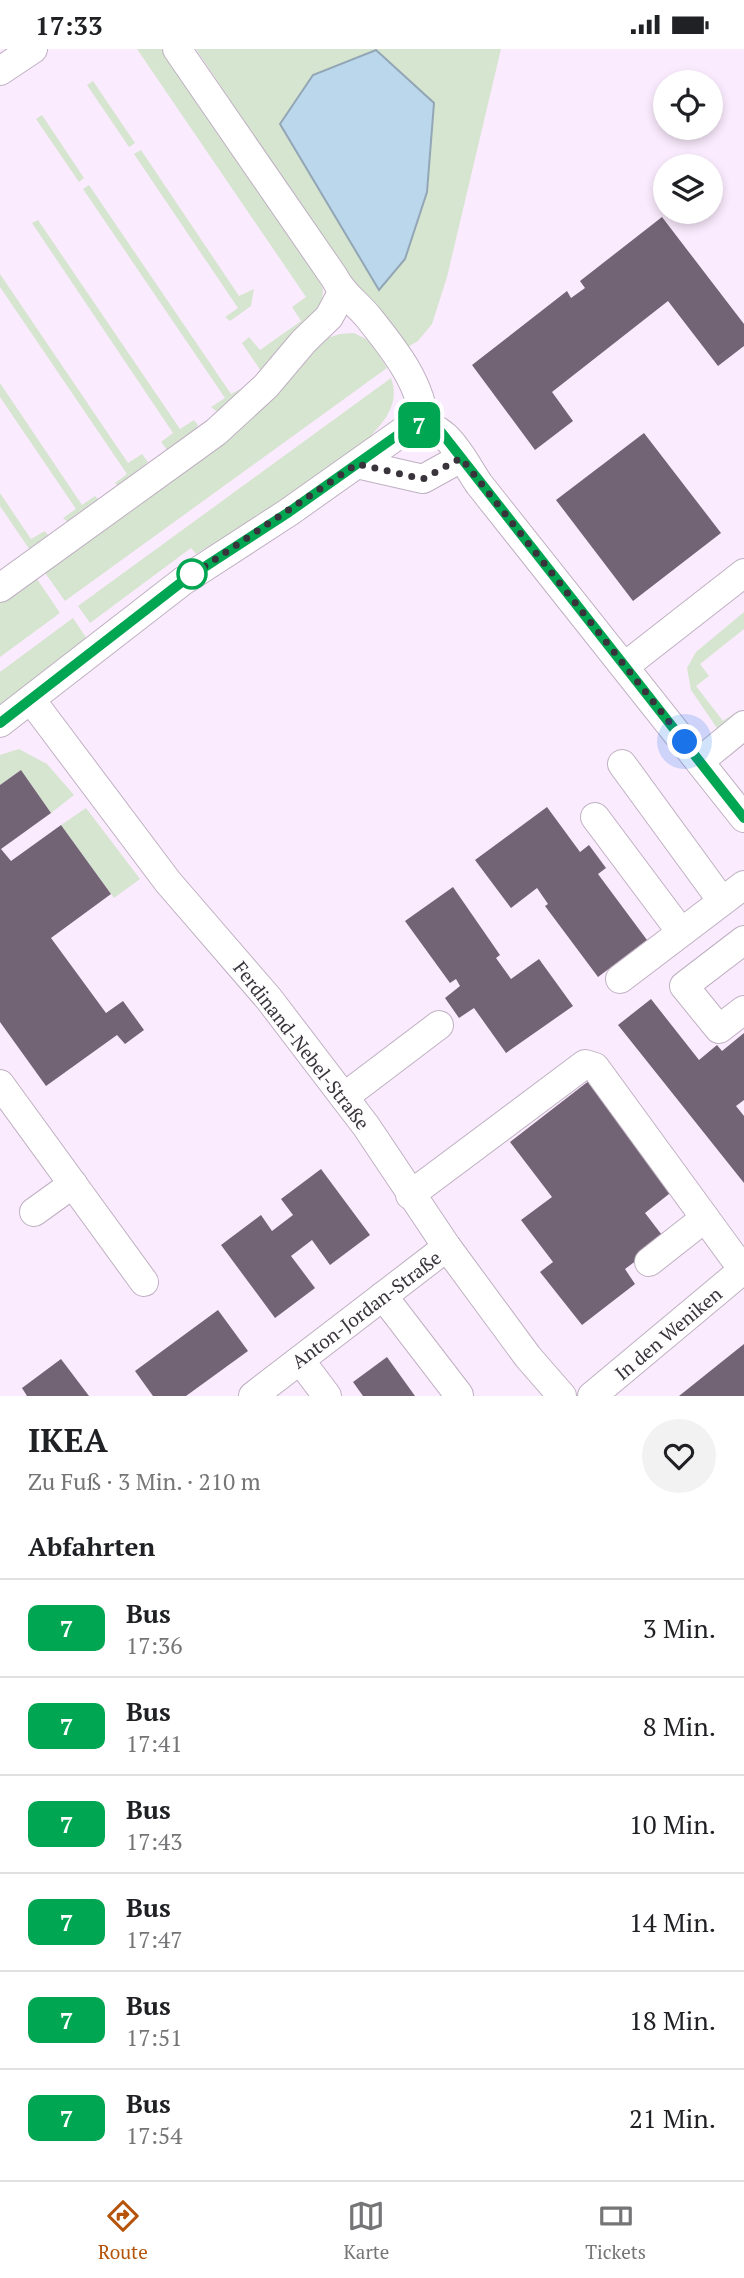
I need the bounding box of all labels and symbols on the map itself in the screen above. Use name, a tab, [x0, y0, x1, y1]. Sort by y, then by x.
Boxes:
line badge: 7	[396, 402, 442, 448]
unlabelled marker	[177, 559, 207, 589]
your location	[667, 724, 702, 759]
street label: Ferdinand-Nebel-Straße	[228, 956, 376, 1134]
street label: Anton-Jordan-Straße	[286, 1245, 446, 1373]
street label: In den Weniken	[609, 1281, 727, 1385]

